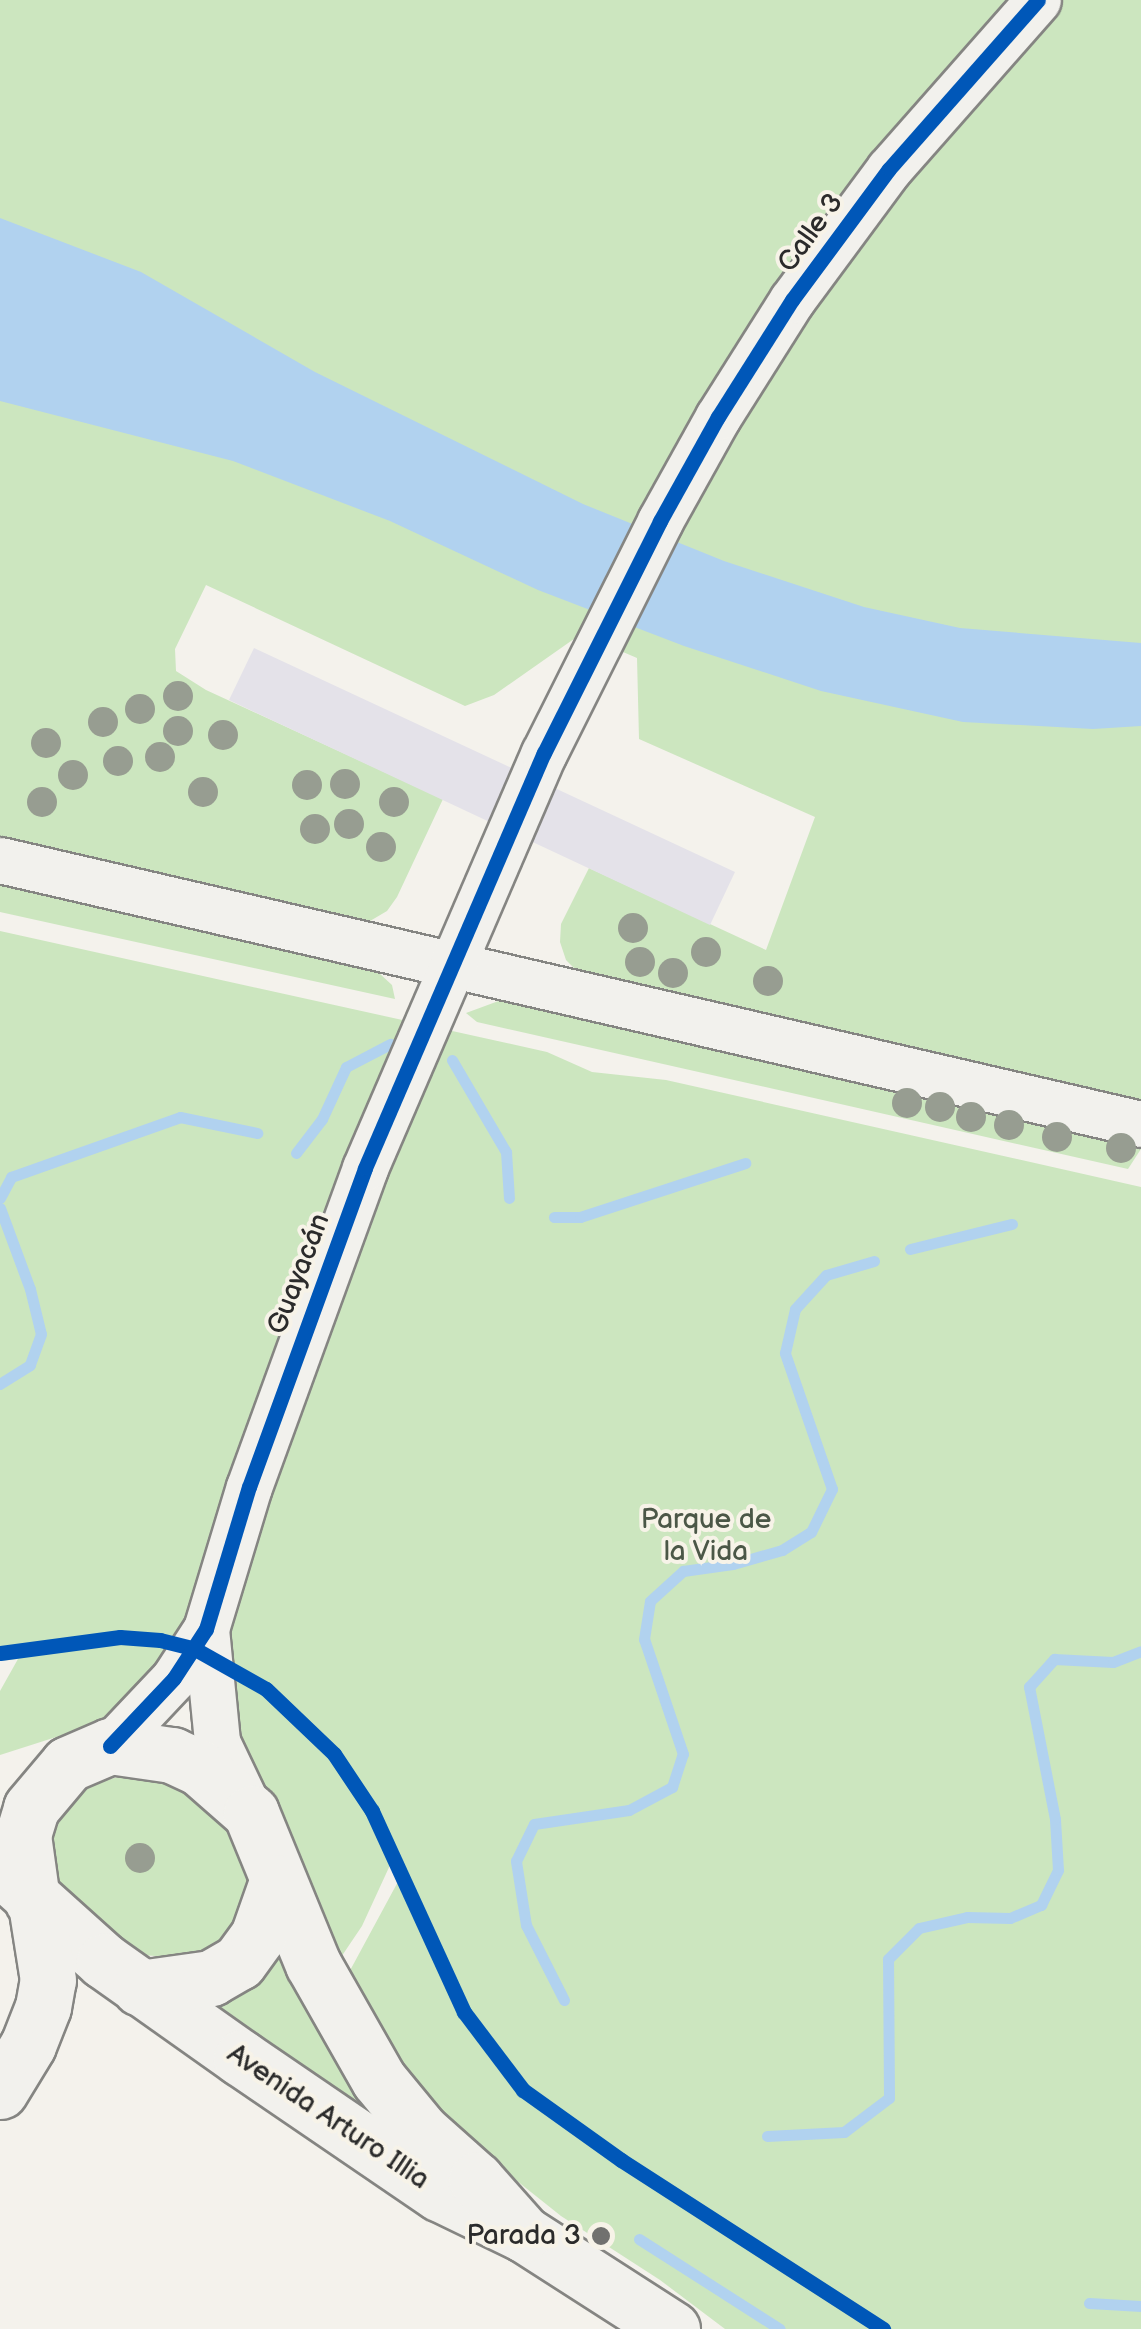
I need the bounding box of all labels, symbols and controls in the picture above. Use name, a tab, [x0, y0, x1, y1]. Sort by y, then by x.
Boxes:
street label: Calle 3	[771, 187, 851, 279]
street label: Guayacán	[261, 1209, 337, 1339]
park label: Parque de la Vida	[641, 1503, 771, 1569]
street label: Avenida Arturo Illia	[221, 2037, 435, 2197]
place label: Parada 3	[467, 2219, 581, 2253]
marker: Parada 3	[590, 2225, 612, 2247]

